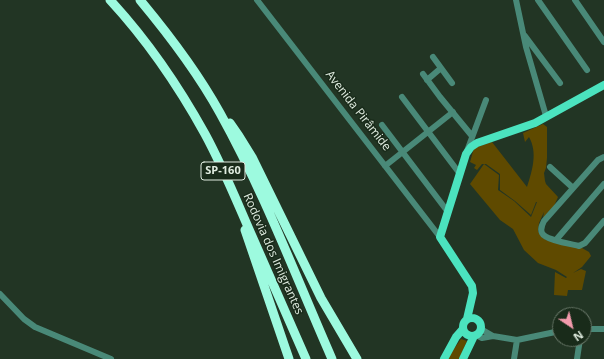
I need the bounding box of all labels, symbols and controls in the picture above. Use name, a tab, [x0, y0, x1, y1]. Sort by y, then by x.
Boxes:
street label: Avenida Pirâmide	[322, 68, 394, 154]
road number: SP-160	[201, 162, 245, 180]
street label: Rodovia dos Imigrantes	[240, 191, 306, 317]
north arrow	[552, 307, 592, 347]
text: N	[571, 328, 587, 345]

